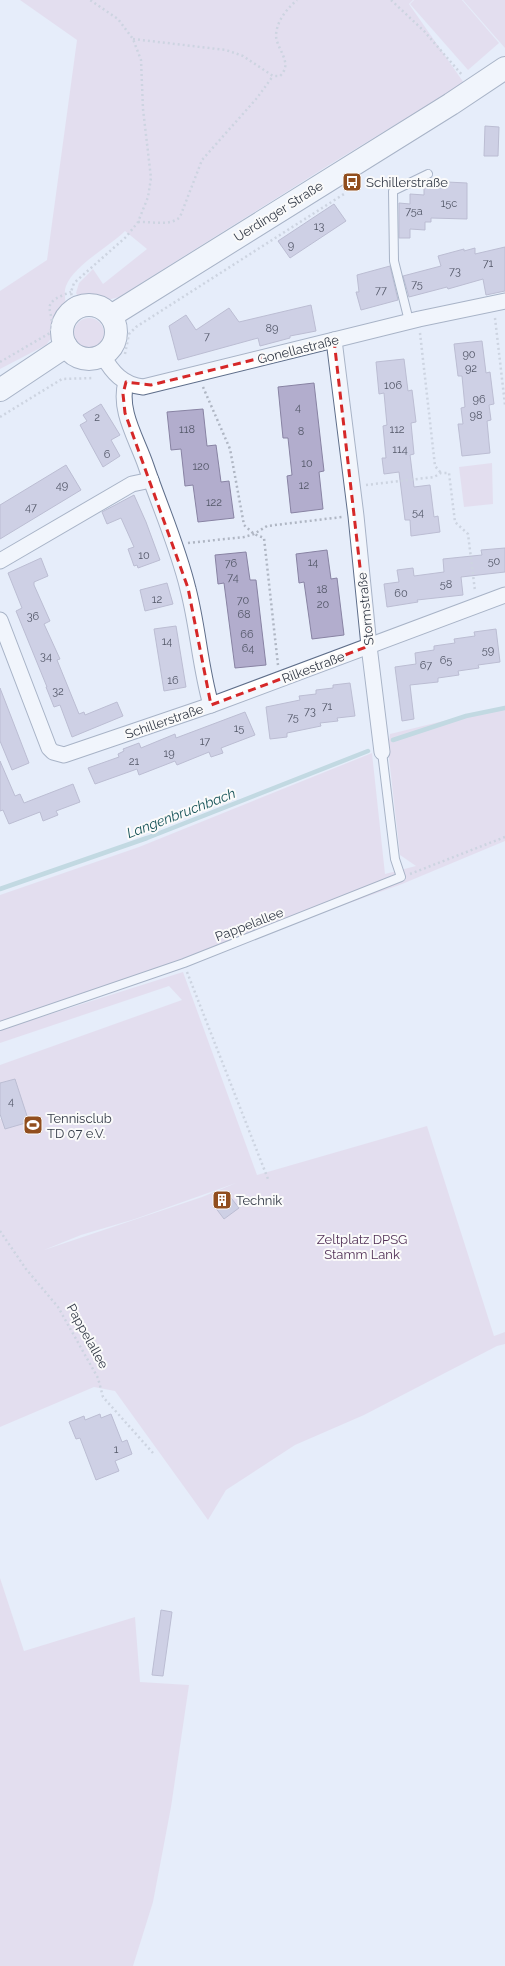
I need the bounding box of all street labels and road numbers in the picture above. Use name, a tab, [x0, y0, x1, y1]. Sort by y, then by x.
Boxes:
street label: Uerdinger Straße	[231, 178, 326, 245]
street label: Gonellastraße	[256, 332, 341, 367]
street label: Stormstraße	[354, 571, 377, 646]
street label: Rilkestraße	[280, 649, 347, 686]
street label: Schillerstraße	[123, 701, 206, 742]
street label: Pappelallee	[213, 904, 286, 944]
street label: Pappelallee	[64, 1301, 112, 1372]

